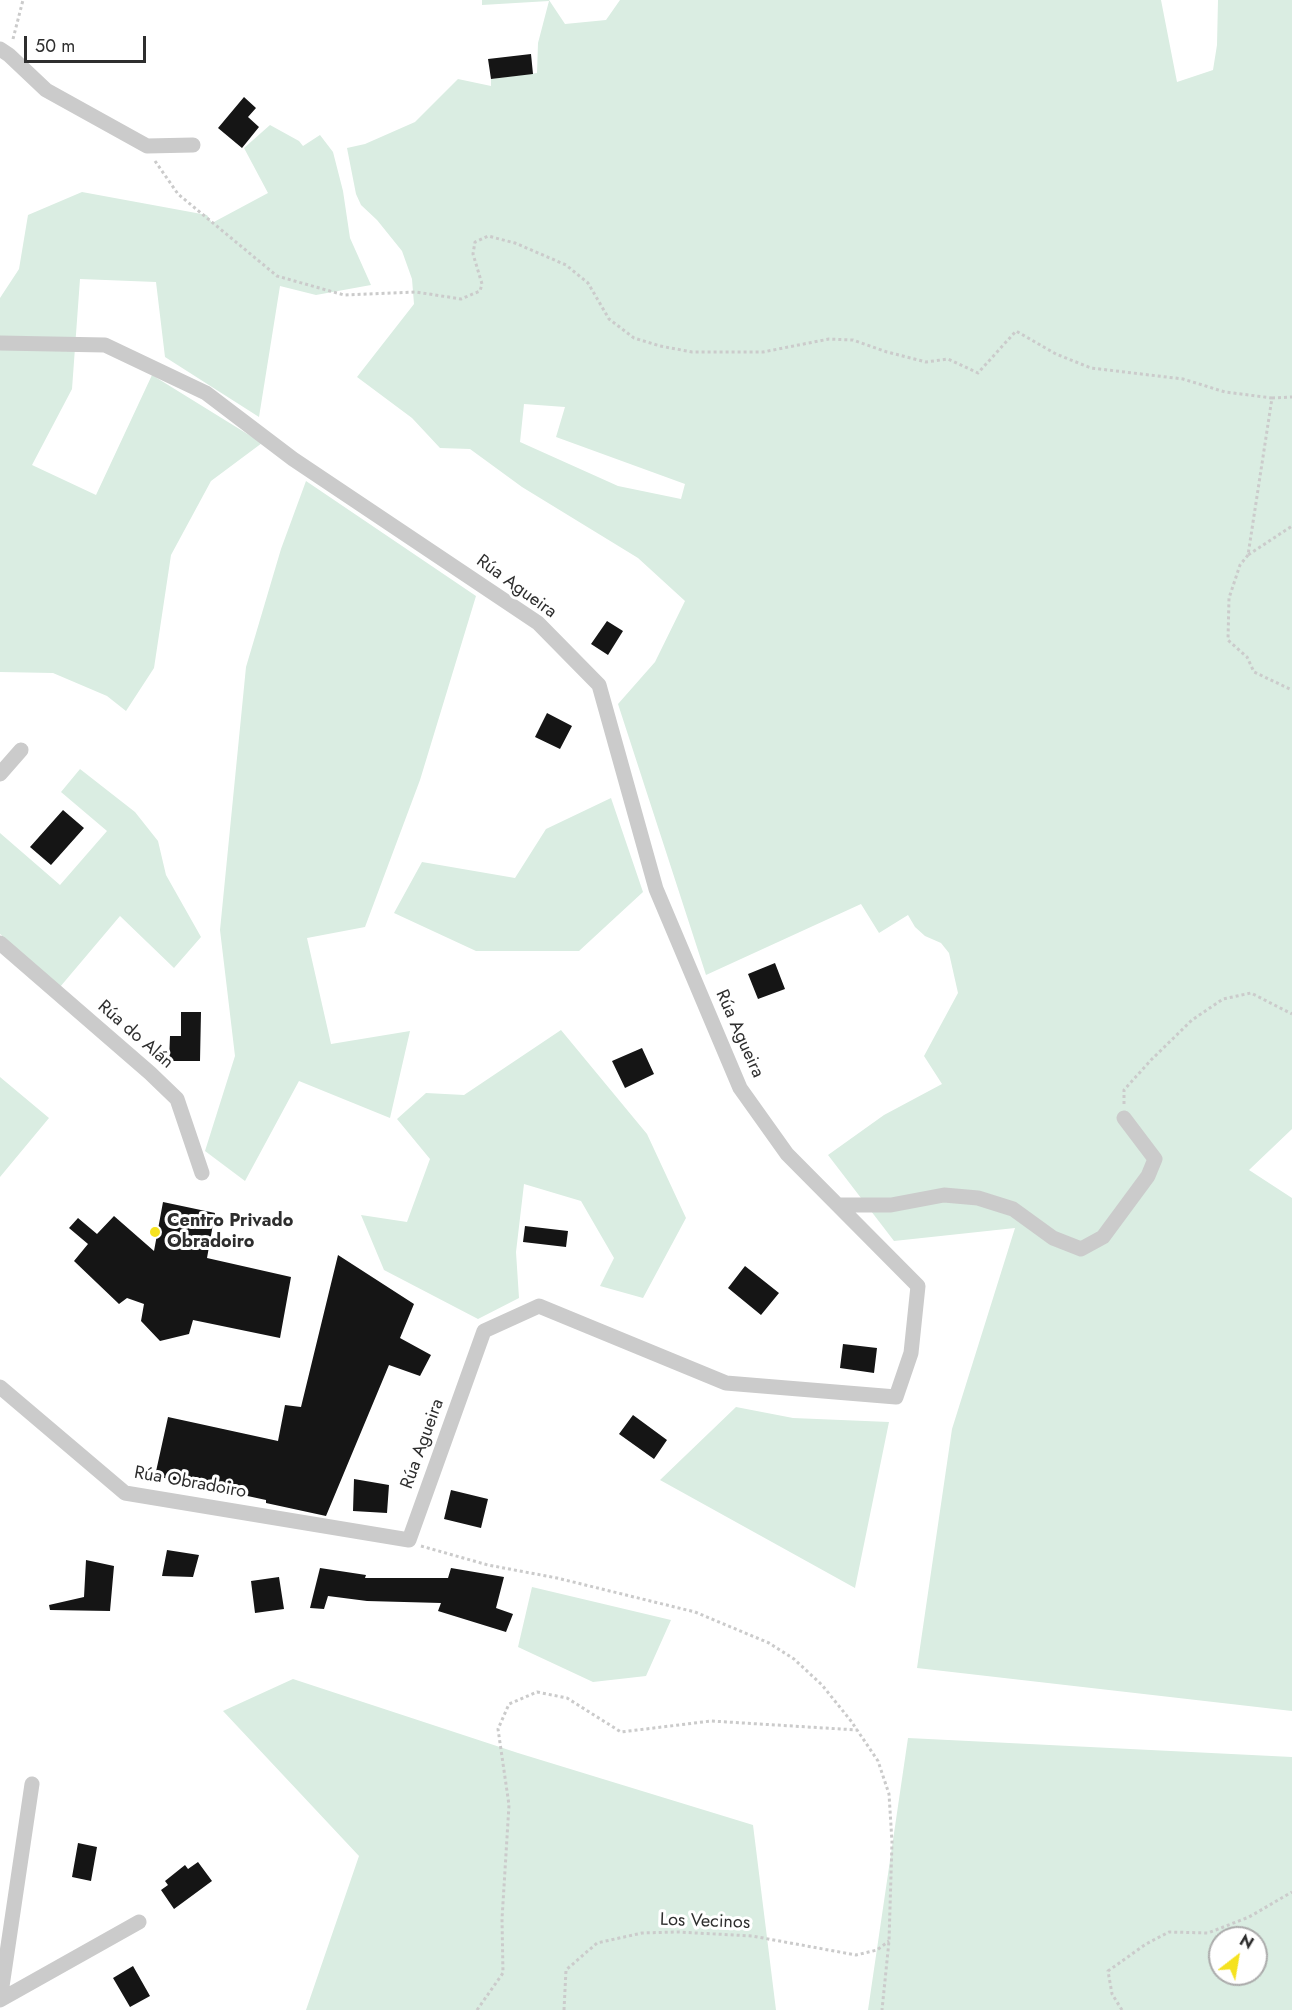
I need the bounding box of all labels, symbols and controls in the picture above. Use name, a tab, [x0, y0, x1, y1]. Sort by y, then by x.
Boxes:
scale bar	[27, 24, 148, 62]
text: 50 m	[35, 33, 75, 59]
street label: Rúa Agueira	[472, 551, 560, 623]
street label: Rúa Agueira	[710, 987, 768, 1081]
street label: Rúa do Alán	[93, 996, 177, 1074]
place label: Centro Privado Obradoiro	[167, 1211, 293, 1254]
marker: Centro Privado Obradoiro	[148, 1225, 162, 1239]
street label: Rúa Agueira	[397, 1396, 449, 1492]
street label: Rúa Obradoiro	[132, 1463, 248, 1503]
street label: Los Vecinos	[660, 1910, 750, 1934]
north arrow	[1208, 1926, 1268, 1986]
text: N	[1235, 1929, 1258, 1955]

